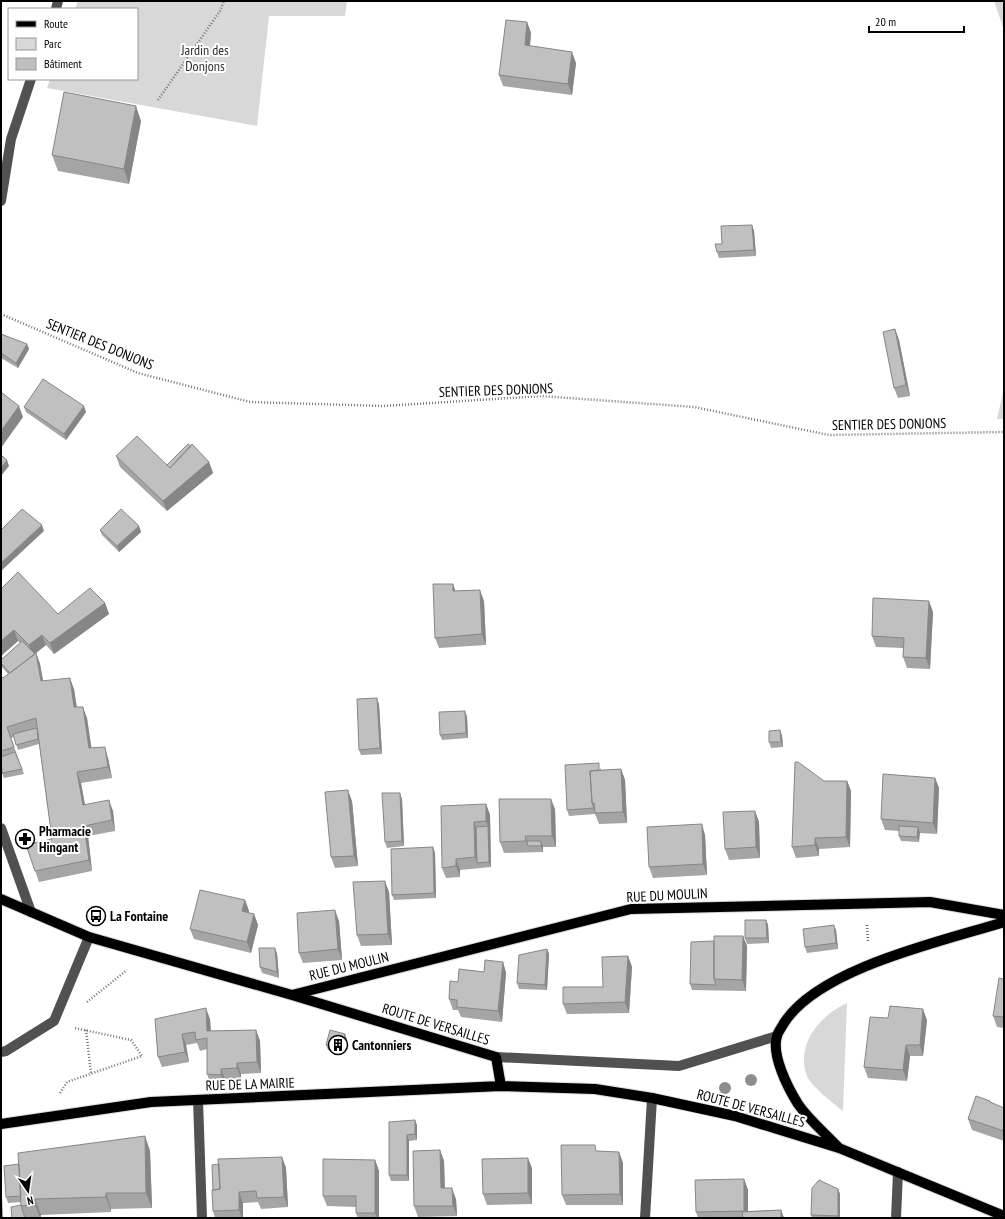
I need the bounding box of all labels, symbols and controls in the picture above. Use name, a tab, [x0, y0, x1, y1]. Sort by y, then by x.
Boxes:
legend	[8, 8, 138, 80]
scale bar	[869, 8, 964, 34]
text: 20 m	[875, 14, 896, 29]
text: Route	[44, 16, 68, 31]
text: Parc	[44, 36, 62, 51]
park label: Jardin des Donjons	[180, 41, 229, 75]
text: Bâtiment	[44, 56, 82, 71]
street label: SENTIER DES DONJONS	[44, 314, 156, 374]
street label: SENTIER DES DONJONS	[439, 379, 553, 401]
street label: SENTIER DES DONJONS	[832, 414, 946, 434]
place label: Pharmacie Hingant	[39, 822, 91, 856]
pharmacy icon: Pharmacie Hingant	[14, 828, 36, 850]
street label: RUE DU MOULIN	[626, 884, 708, 906]
bus stop icon: La Fontaine	[85, 905, 107, 927]
place label: La Fontaine	[110, 907, 168, 925]
street label: RUE DU MOULIN	[307, 947, 391, 985]
street label: ROUTE DE VERSAILLES	[380, 999, 492, 1049]
building icon: Cantonniers	[327, 1034, 349, 1056]
place label: Cantonniers	[352, 1036, 411, 1054]
street label: RUE DE LA MAIRIE	[205, 1073, 295, 1095]
street label: ROUTE DE VERSAILLES	[695, 1085, 807, 1131]
north arrow	[8, 1171, 48, 1211]
text: N	[26, 1193, 35, 1208]

